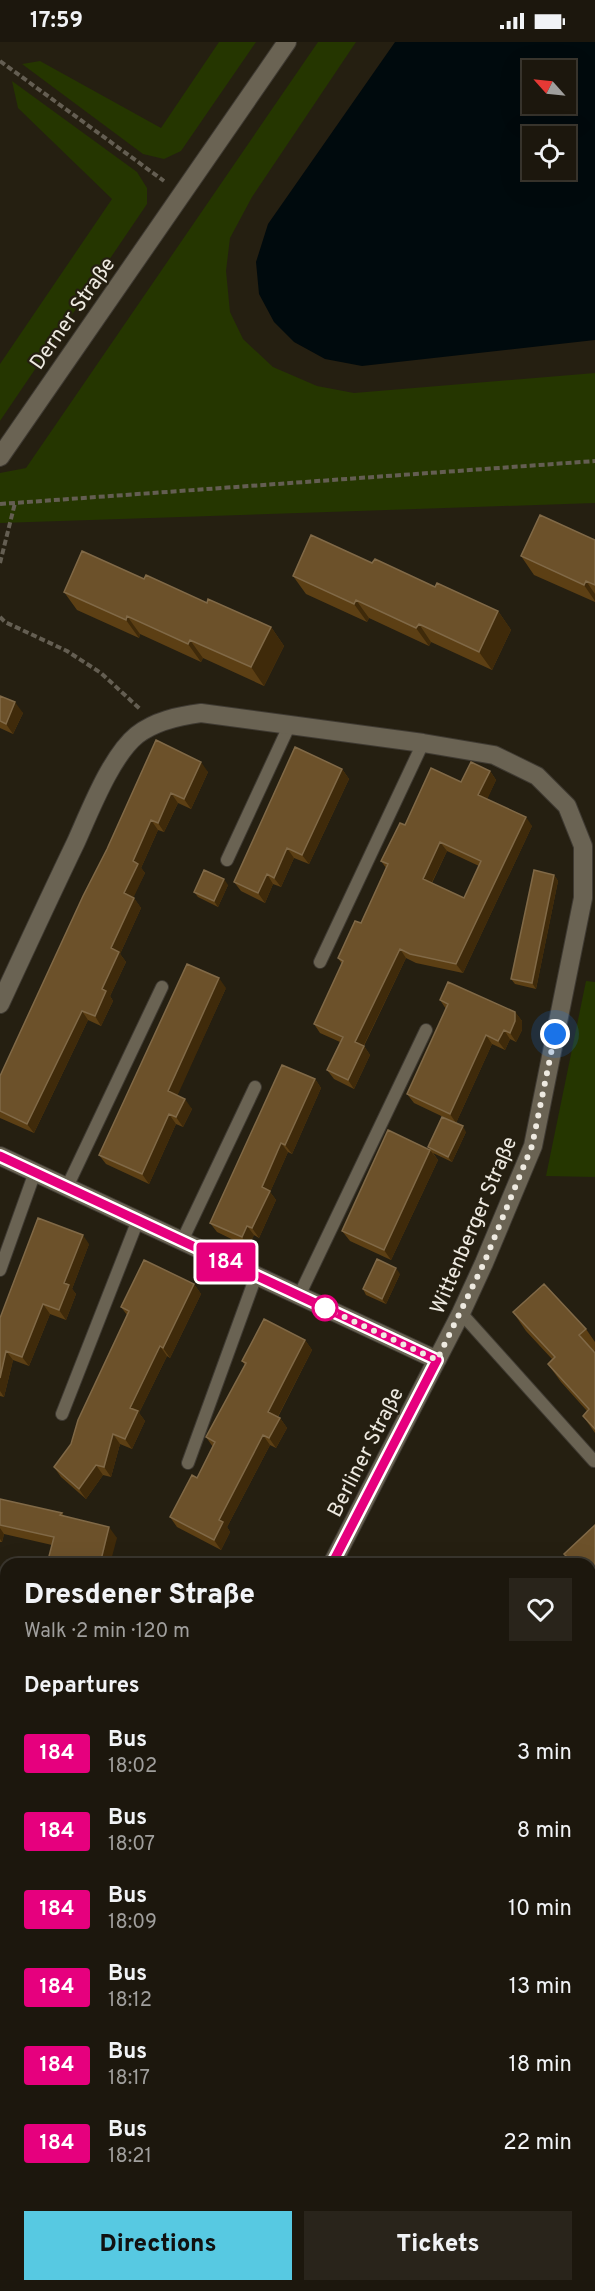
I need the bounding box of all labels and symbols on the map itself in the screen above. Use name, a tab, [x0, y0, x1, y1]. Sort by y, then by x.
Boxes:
north arrow	[522, 60, 576, 114]
street label: Derner Straße	[24, 252, 122, 376]
your location	[540, 1019, 570, 1049]
street label: Wittenberger Straße	[425, 1133, 524, 1319]
line badge: 184	[192, 1242, 260, 1282]
unlabelled marker	[312, 1295, 338, 1321]
street label: Berliner Straße	[322, 1383, 411, 1522]

